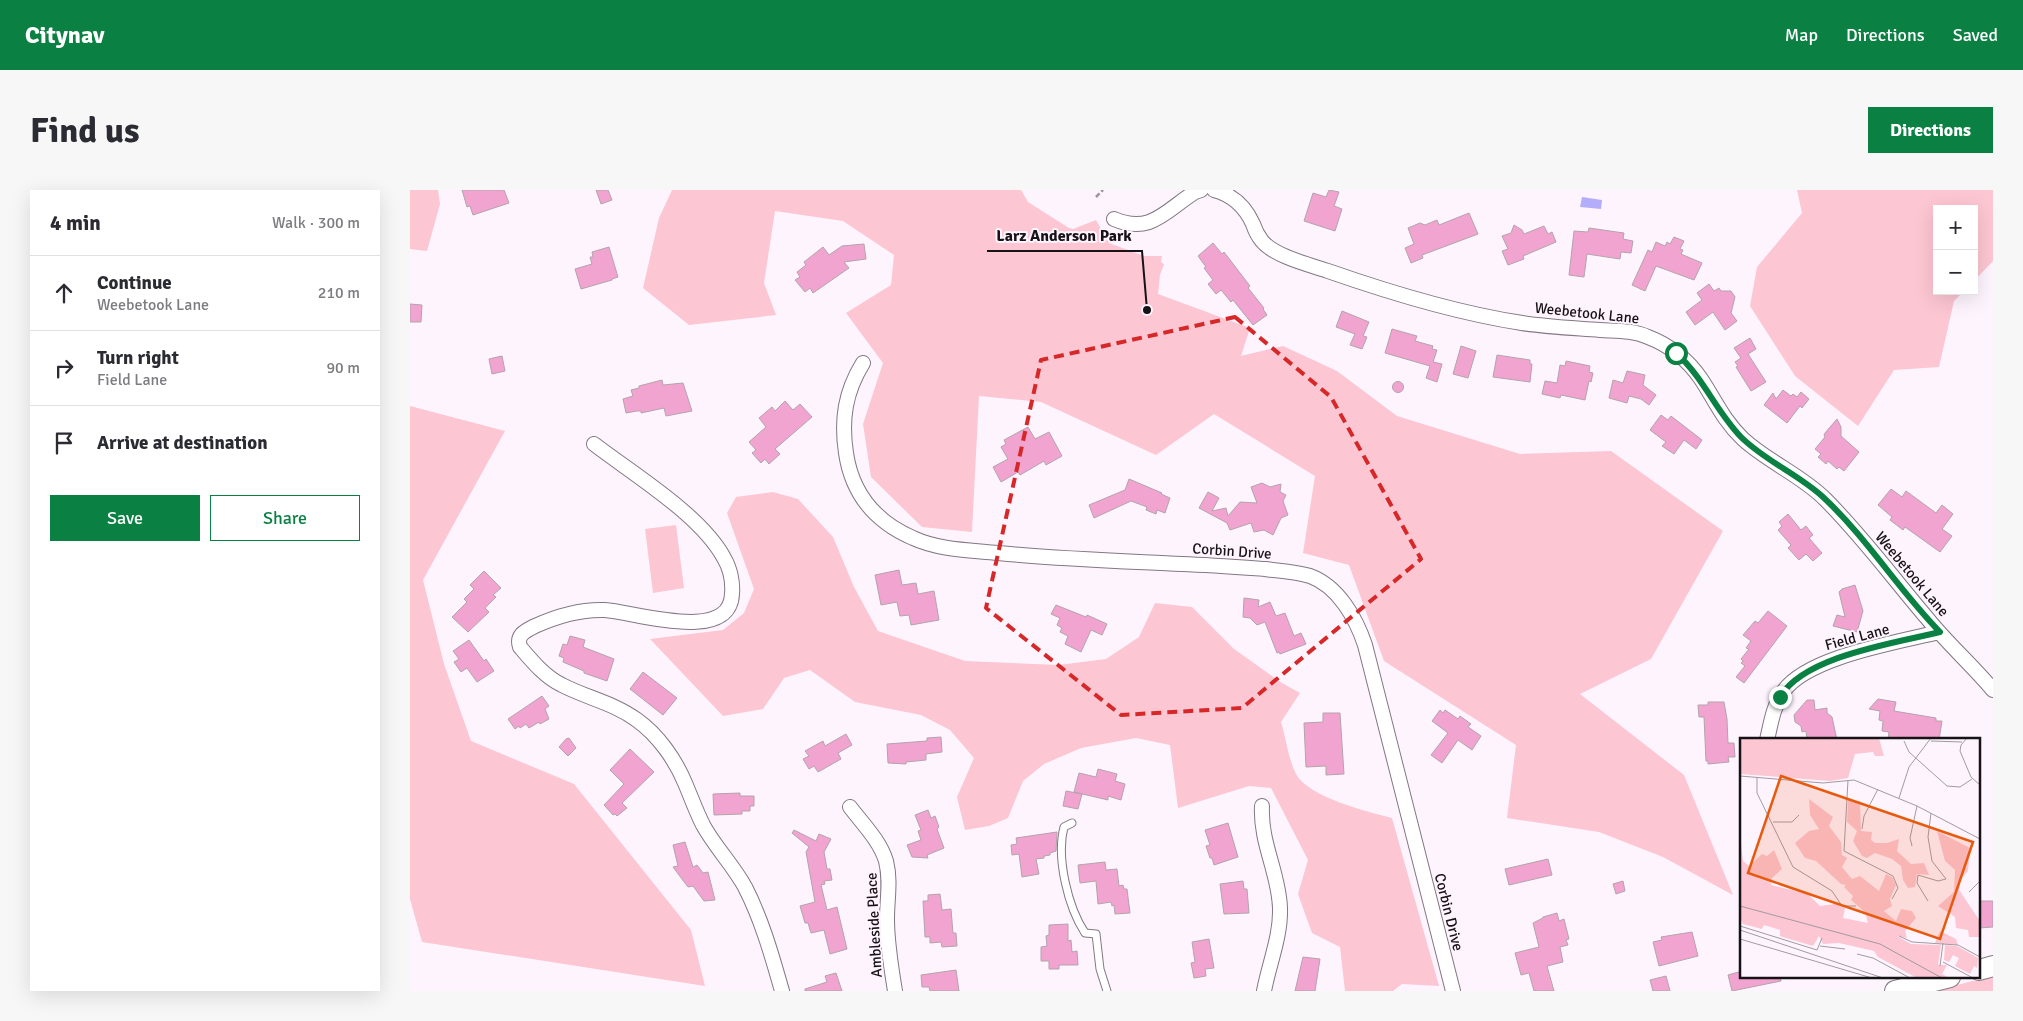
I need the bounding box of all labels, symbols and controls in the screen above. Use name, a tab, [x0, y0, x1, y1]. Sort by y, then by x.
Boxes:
text: Citynav	[25, 20, 104, 50]
text: Map	[1785, 24, 1818, 46]
text: Directions	[1846, 24, 1925, 46]
text: Saved	[1953, 24, 1998, 46]
button: Directions	[1868, 107, 1993, 153]
text: Find us	[30, 109, 140, 152]
map controls	[1933, 205, 1978, 295]
button: +	[1933, 205, 1978, 250]
text: 4 min	[50, 210, 101, 236]
text: Walk · 300 m	[272, 213, 360, 233]
callout: Larz Anderson Park	[987, 220, 1142, 251]
text: Larz Anderson Park	[996, 226, 1132, 246]
button: −	[1933, 250, 1978, 295]
text: Continue	[97, 271, 172, 295]
icon: ahead	[50, 279, 78, 307]
text: 210 m	[318, 283, 360, 303]
text: Weebetook Lane	[97, 295, 209, 315]
street label: Weebetook Lane	[1534, 299, 1640, 327]
route start	[1665, 342, 1688, 365]
text: Turn right	[97, 346, 179, 370]
icon: right	[50, 354, 78, 382]
text: 90 m	[326, 358, 360, 378]
text: Field Lane	[97, 370, 167, 390]
icon: arrive	[50, 429, 78, 457]
text: Arrive at destination	[97, 431, 268, 455]
button: Save	[50, 495, 200, 541]
button: Share	[210, 495, 360, 541]
street label: Weebetook Lane	[1871, 528, 1953, 620]
street label: Corbin Drive	[1192, 539, 1272, 563]
street label: Field Lane	[1823, 620, 1891, 654]
route end	[1769, 686, 1792, 709]
inset map	[1740, 738, 1980, 978]
street label: Corbin Drive	[1431, 871, 1467, 953]
street label: Ambleside Place	[862, 872, 886, 978]

